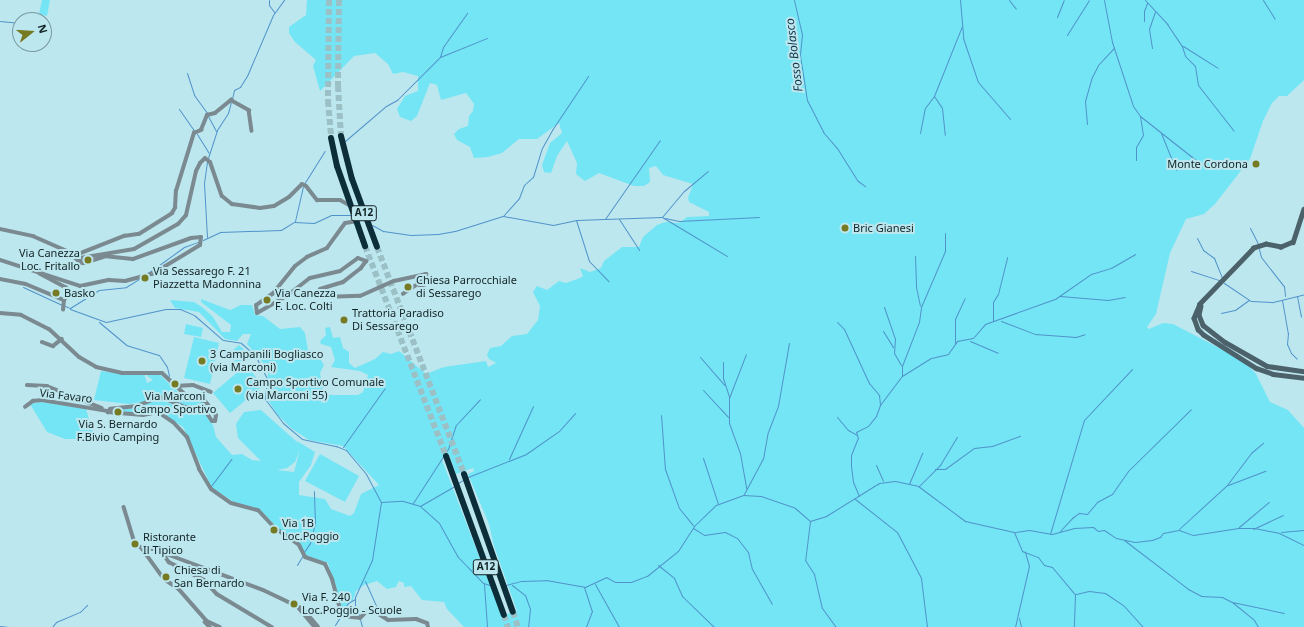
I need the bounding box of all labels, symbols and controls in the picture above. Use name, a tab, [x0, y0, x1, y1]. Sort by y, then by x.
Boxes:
north arrow	[12, 12, 52, 52]
water label: Fosso Bolasco	[782, 17, 806, 93]
text: N	[35, 22, 51, 35]
place label: Monte Cordona	[1167, 157, 1248, 171]
marker: Monte Cordona	[1251, 159, 1261, 169]
road number: A12	[350, 205, 378, 221]
place label: Bric Gianesi	[853, 221, 914, 235]
marker: Bric Gianesi	[840, 223, 850, 233]
place label: Via Canezza Loc. Fritallo	[19, 247, 80, 273]
marker: Via Canezza Loc. Fritallo	[83, 255, 93, 265]
place label: Via Sessarego F. 21 Piazzetta Madonnina	[153, 265, 261, 291]
marker: Via Sessarego F. 21 Piazzetta Madonnina	[140, 273, 150, 283]
place label: Chiesa Parrocchiale di Sessarego	[416, 274, 517, 300]
marker: Chiesa Parrocchiale di Sessarego	[403, 282, 413, 292]
place label: Basko	[64, 286, 95, 300]
place label: Via Canezza F. Loc. Colti	[275, 287, 336, 313]
marker: Basko	[51, 288, 61, 298]
marker: Via Canezza F. Loc. Colti	[262, 295, 272, 305]
place label: Trattoria Paradiso Di Sessarego	[352, 307, 444, 333]
marker: Trattoria Paradiso Di Sessarego	[339, 315, 349, 325]
place label: 3 Campanili Bogliasco (via Marconi)	[210, 348, 323, 374]
marker: 3 Campanili Bogliasco (via Marconi)	[197, 356, 207, 366]
place label: Campo Sportivo Comunale (via Marconi 55)	[246, 376, 384, 402]
marker: Via Marconi Campo Sportivo	[170, 379, 180, 389]
marker: Campo Sportivo Comunale (via Marconi 55)	[233, 384, 243, 394]
street label: Via Favaro	[39, 386, 93, 406]
place label: Via Marconi Campo Sportivo	[134, 390, 216, 416]
marker: Via S. Bernardo F.Bivio Camping	[113, 407, 123, 417]
place label: Via S. Bernardo F.Bivio Camping	[77, 418, 159, 444]
place label: Via 1B Loc.Poggio	[282, 517, 339, 543]
marker: Via 1B Loc.Poggio	[269, 525, 279, 535]
place label: Ristorante Il Tipico	[143, 531, 196, 557]
marker: Ristorante Il Tipico	[130, 539, 140, 549]
road number: A12	[472, 559, 500, 575]
place label: Chiesa di San Bernardo	[174, 564, 244, 590]
marker: Chiesa di San Bernardo	[161, 572, 171, 582]
place label: Via F. 240 Loc.Poggio - Scuole	[302, 591, 402, 617]
marker: Via F. 240 Loc.Poggio - Scuole	[289, 599, 299, 609]

